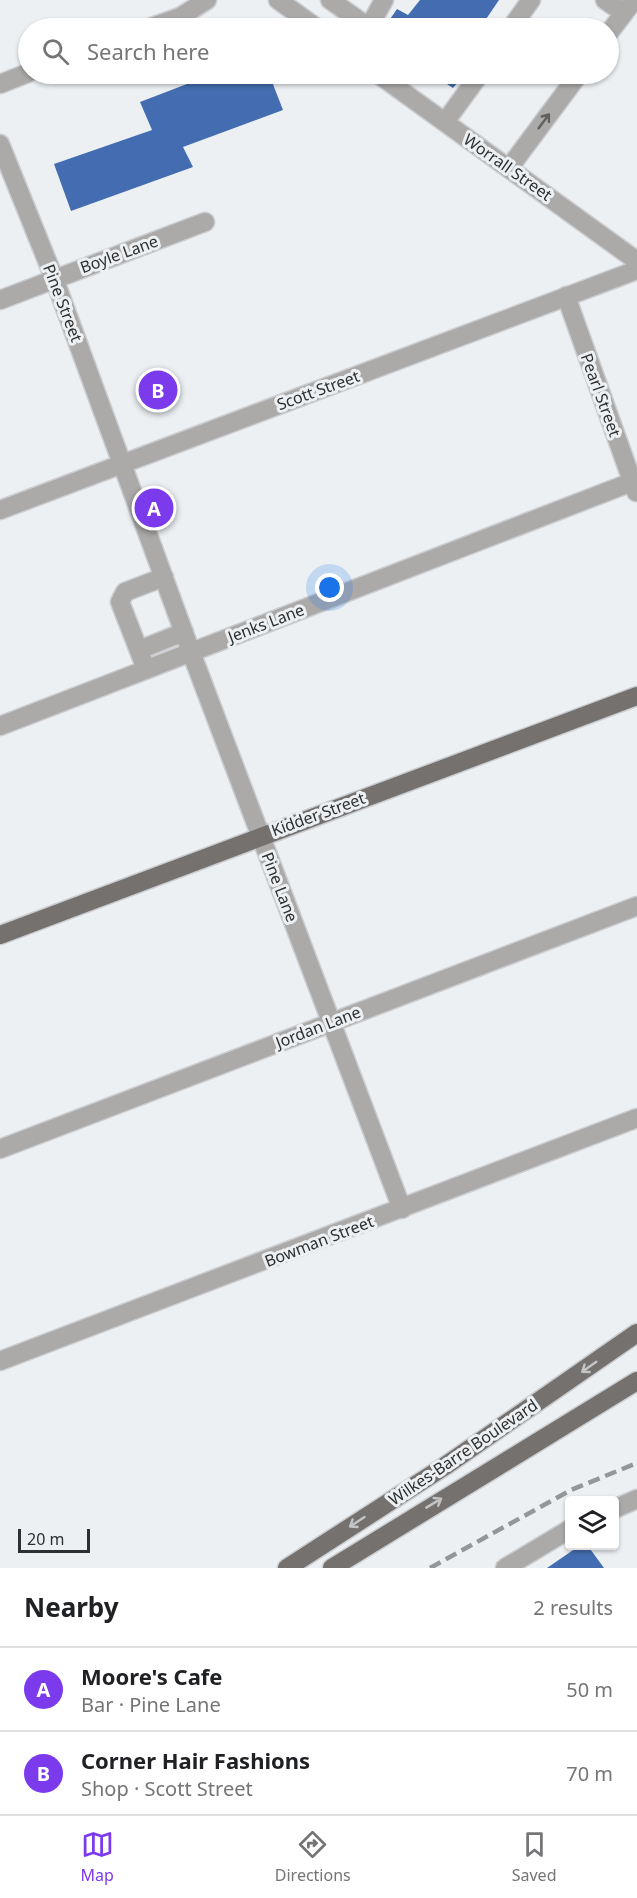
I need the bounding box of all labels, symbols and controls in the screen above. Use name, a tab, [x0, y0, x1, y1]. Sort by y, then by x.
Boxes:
search box	[18, 18, 619, 84]
icon: search	[39, 35, 72, 68]
text: Search here	[87, 36, 209, 66]
one-way arrow	[538, 113, 551, 129]
street label: Worrall Street	[459, 128, 557, 206]
street label: Boyle Lane	[77, 230, 161, 278]
street label: Pine Street	[38, 261, 88, 345]
street label: Pearl Street	[576, 350, 626, 440]
street label: Scott Street	[274, 365, 363, 415]
pin: B	[138, 368, 178, 412]
pin: A	[134, 486, 174, 530]
your location	[315, 573, 344, 602]
street label: Jenks Lane	[223, 598, 307, 648]
street label: Kidder Street	[268, 787, 368, 841]
street label: Pine Lane	[257, 849, 303, 925]
street label: Jordan Lane	[270, 1001, 364, 1054]
street label: Bowman Street	[261, 1210, 377, 1272]
one-way arrow	[581, 1361, 598, 1373]
street label: Wilkes-Barre Boulevard	[384, 1394, 542, 1510]
map controls	[565, 1496, 619, 1550]
button: layers	[565, 1496, 619, 1550]
one-way arrow	[425, 1497, 442, 1509]
one-way arrow	[349, 1516, 366, 1529]
scale bar	[18, 1526, 90, 1554]
text: 20 m	[27, 1528, 64, 1550]
text: Nearby	[24, 1589, 119, 1625]
text: 2 results	[533, 1594, 613, 1621]
text: Moore's Cafe	[81, 1661, 222, 1691]
text: A	[37, 1676, 50, 1703]
text: 50 m	[566, 1676, 613, 1703]
text: Bar · Pine Lane	[81, 1691, 221, 1718]
text: Corner Hair Fashions	[81, 1745, 310, 1775]
text: B	[37, 1760, 50, 1787]
text: 70 m	[566, 1760, 613, 1787]
text: Shop · Scott Street	[81, 1775, 253, 1802]
tab: Map	[80, 1828, 114, 1886]
tab: Directions	[275, 1828, 351, 1886]
tab: Saved	[512, 1828, 556, 1886]

